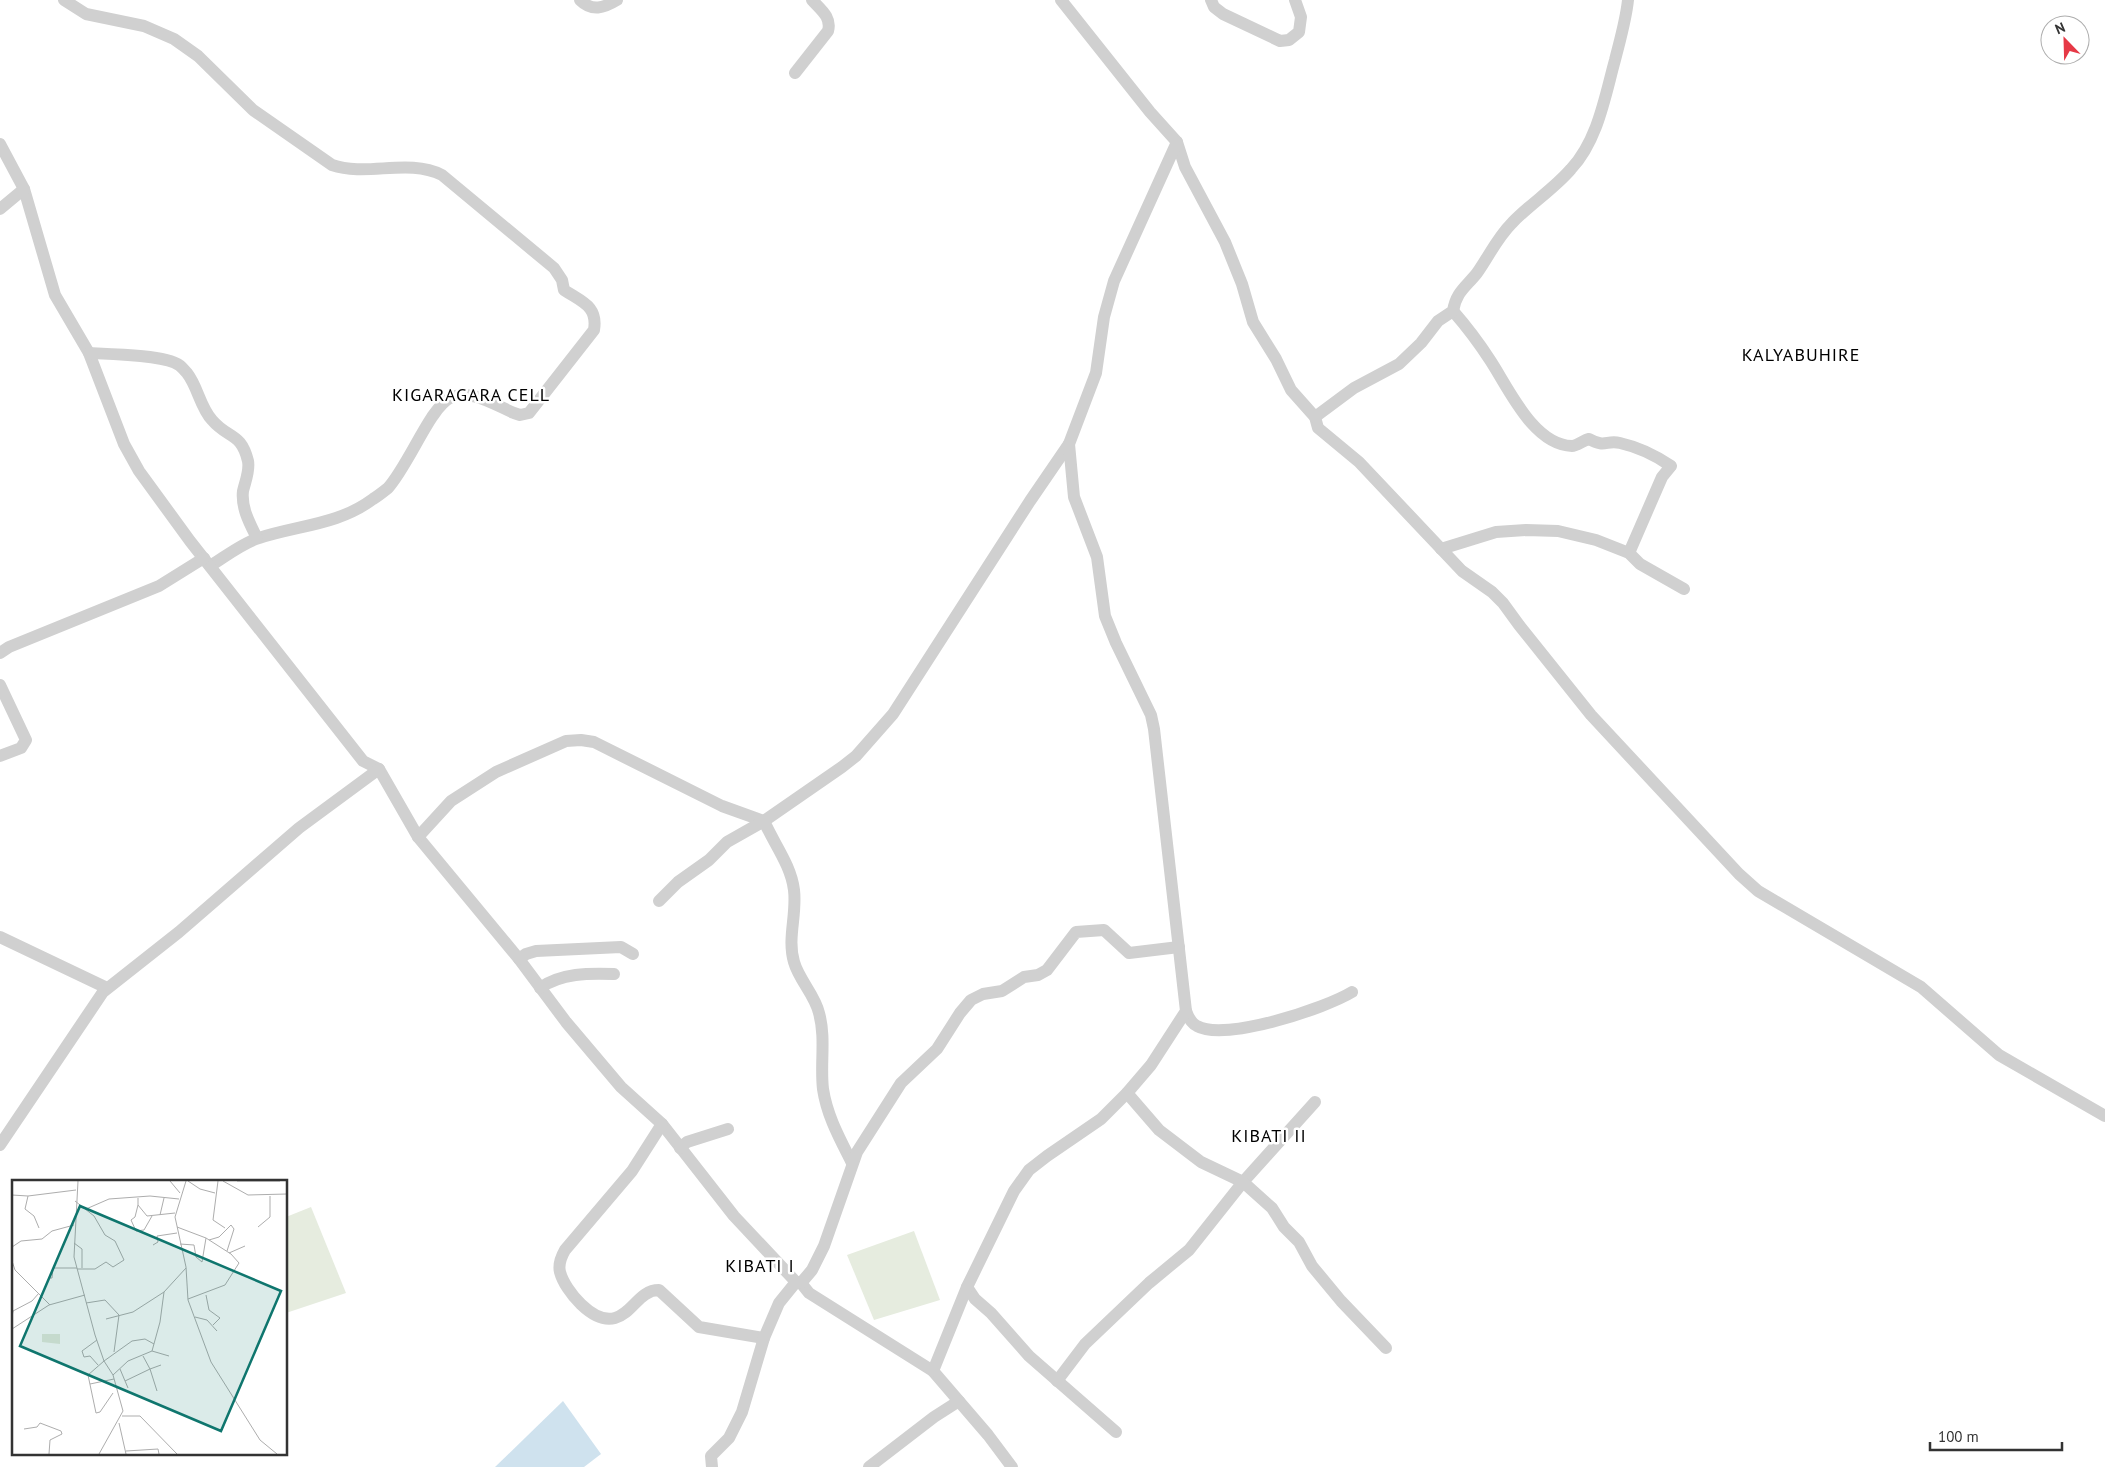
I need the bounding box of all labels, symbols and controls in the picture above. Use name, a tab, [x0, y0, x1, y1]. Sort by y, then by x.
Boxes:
north arrow	[2040, 15, 2090, 65]
text: N	[2052, 18, 2068, 38]
district label: KALYABUHIRE	[1742, 343, 1860, 366]
district label: KIGARAGARA CELL	[392, 383, 550, 406]
district label: KIBATI II	[1231, 1124, 1307, 1147]
inset map	[12, 1180, 288, 1454]
district label: KIBATI I	[725, 1254, 795, 1277]
scale bar	[1930, 1420, 2062, 1452]
text: 100 m	[1938, 1427, 1979, 1446]

